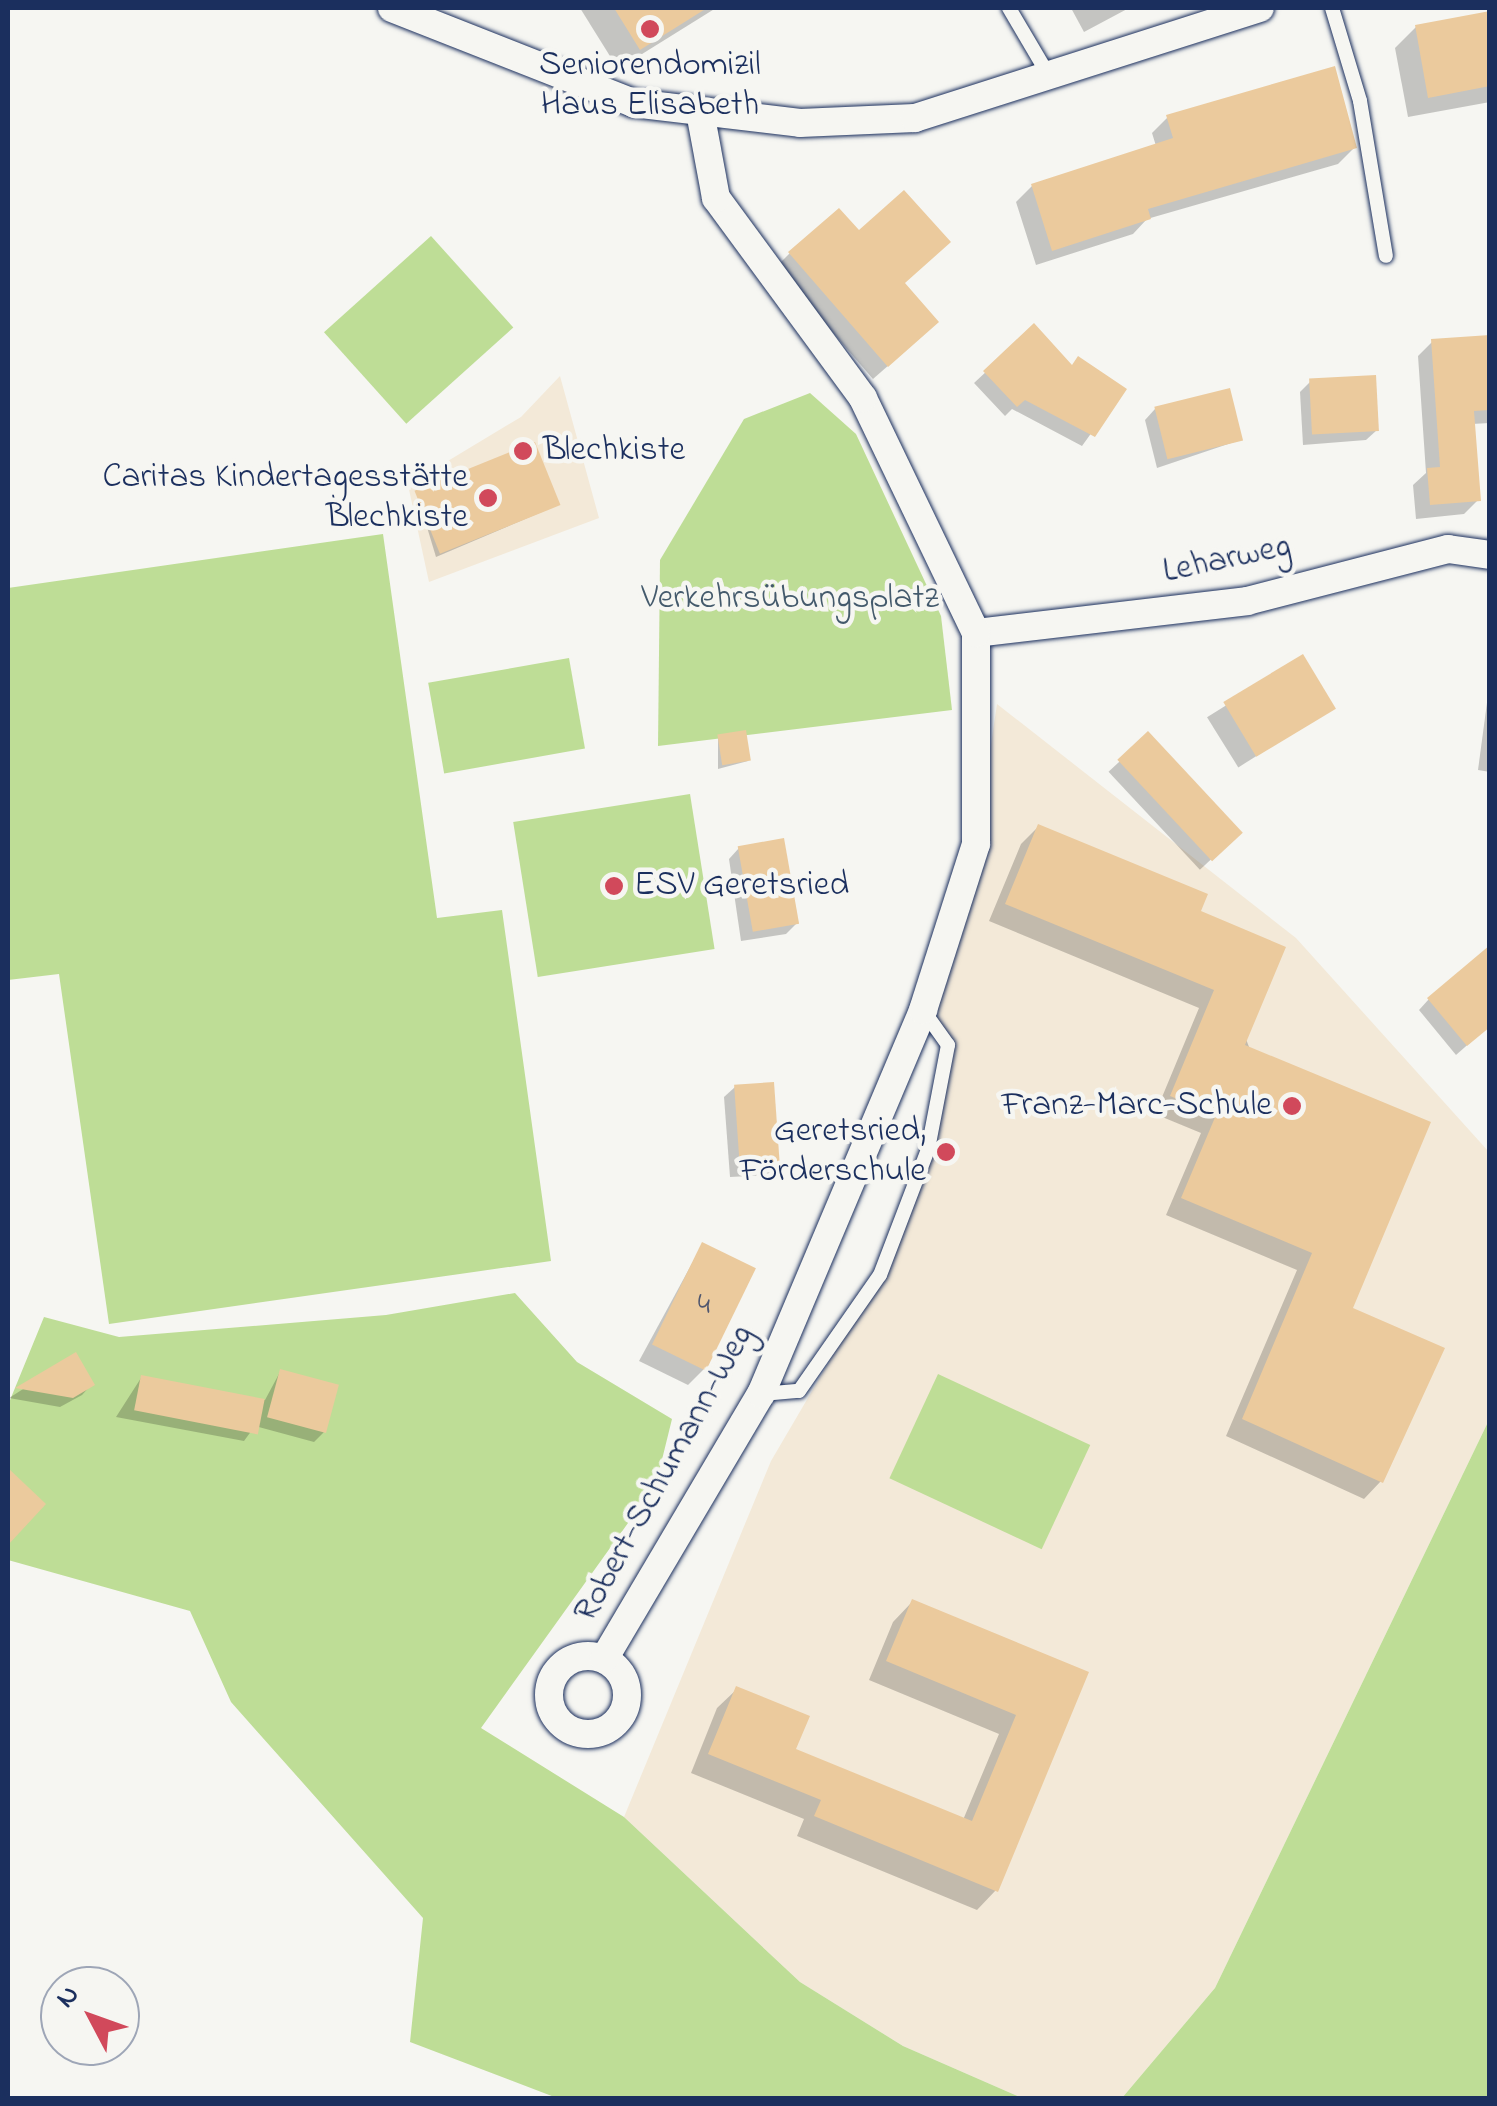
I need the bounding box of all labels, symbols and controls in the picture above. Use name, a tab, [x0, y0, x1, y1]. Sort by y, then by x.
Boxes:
marker: Seniorendomizil Haus Elisabeth	[639, 18, 661, 40]
place label: Seniorendomizil Haus Elisabeth	[539, 45, 761, 127]
place label: Blechkiste	[543, 430, 685, 472]
marker: Blechkiste	[512, 440, 534, 462]
place label: Caritas Kindertagesstätte Blechkiste	[102, 457, 468, 539]
marker: Caritas Kindertagesstätte Blechkiste	[477, 487, 499, 509]
street label: Leharweg	[1159, 526, 1295, 594]
park label: Verkehrsübungsplatz	[641, 578, 939, 620]
place label: ESV Geretsried	[634, 865, 849, 907]
marker: ESV Geretsried	[603, 875, 625, 897]
place label: Franz-Marc-Schule	[1002, 1085, 1272, 1127]
marker: Franz-Marc-Schule	[1281, 1095, 1303, 1117]
place label: Geretsried, Förderschule	[740, 1111, 926, 1193]
marker: Geretsried, Förderschule	[935, 1141, 957, 1163]
house number: 4	[698, 1288, 710, 1324]
street label: Robert-Schumann-Weg	[566, 1318, 764, 1630]
north arrow	[40, 1966, 140, 2066]
text: N	[47, 1977, 90, 2018]

